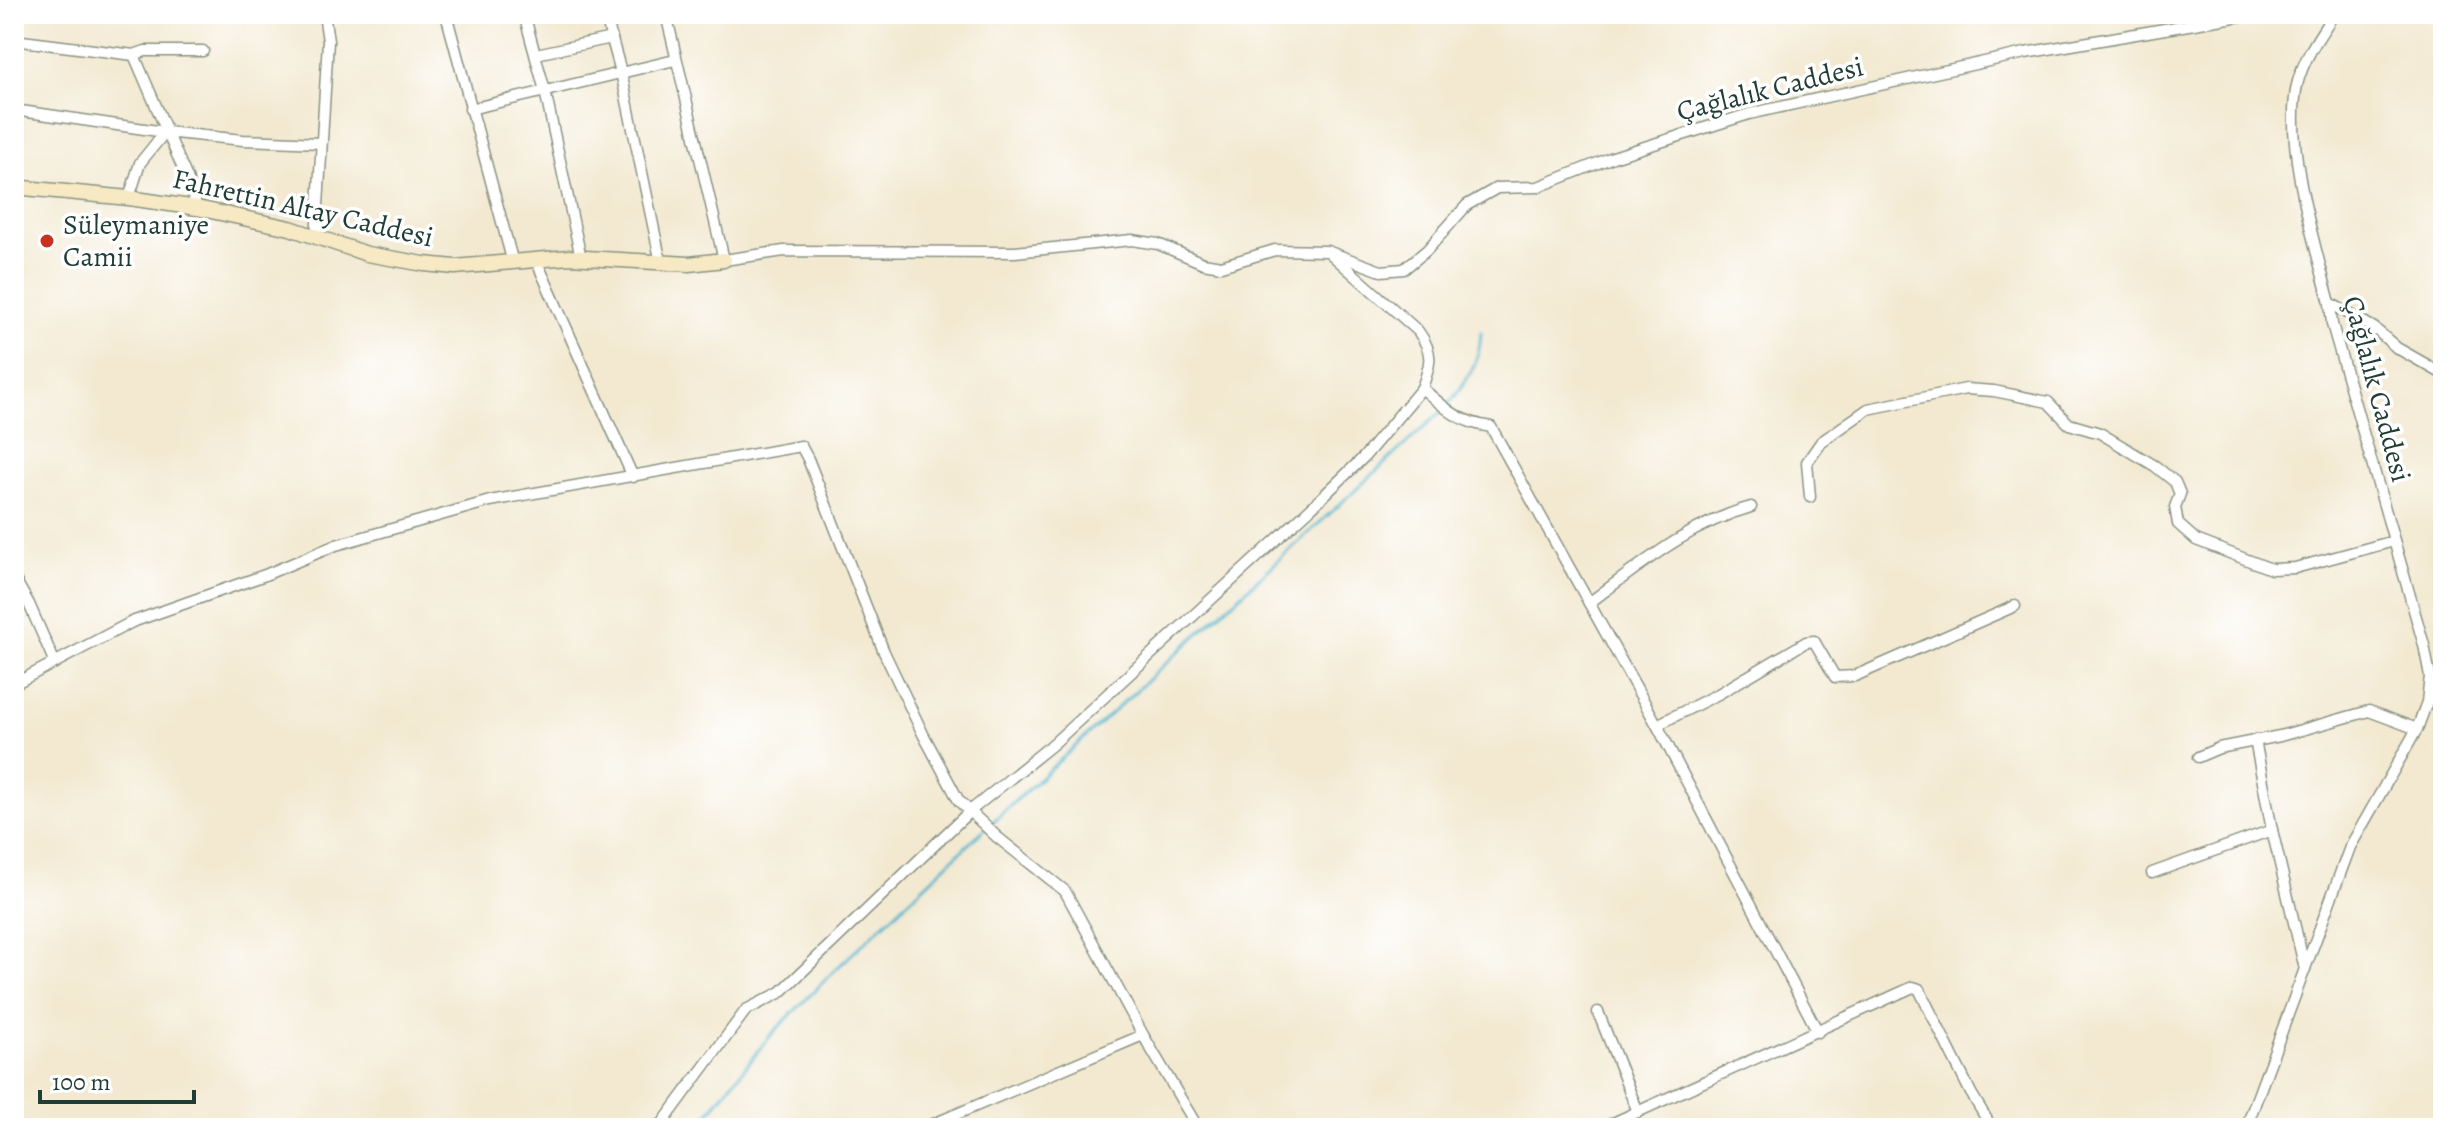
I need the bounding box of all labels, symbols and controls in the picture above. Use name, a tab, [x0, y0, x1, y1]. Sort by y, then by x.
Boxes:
street label: Çağlalık Caddesi	[1673, 47, 1867, 131]
street label: Fahrettin Altay Caddesi	[169, 160, 437, 256]
place label: Süleymaniye Camii	[63, 206, 209, 276]
marker: Süleymaniye Camii	[38, 232, 56, 250]
street label: Çağlalık Caddesi	[2334, 292, 2420, 486]
scale bar	[40, 1054, 194, 1104]
text: 100 m	[52, 1066, 111, 1098]

